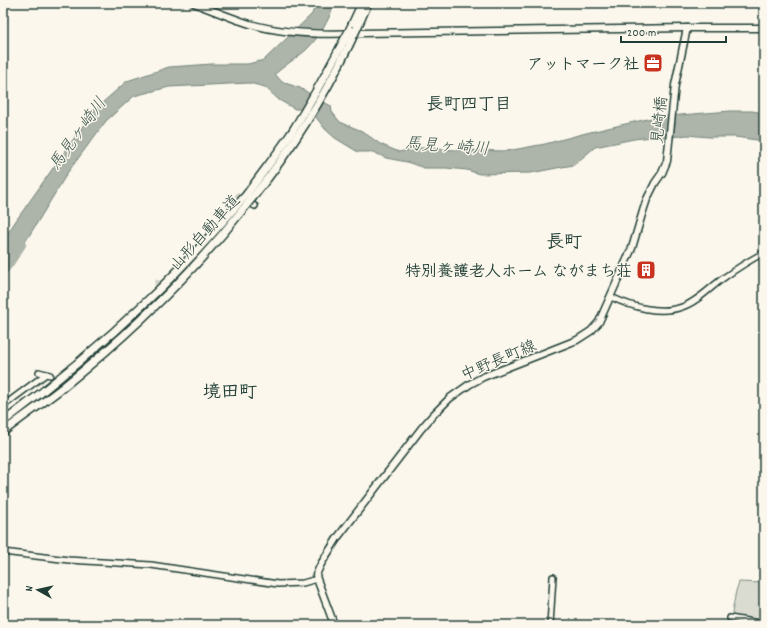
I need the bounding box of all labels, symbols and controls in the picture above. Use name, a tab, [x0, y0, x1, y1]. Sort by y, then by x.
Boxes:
scale bar	[621, 18, 726, 44]
text: 200 m	[627, 25, 656, 42]
office icon: アットマーク社	[642, 52, 664, 74]
place label: アットマーク社	[527, 54, 639, 77]
water label: 馬見ヶ崎川	[45, 93, 114, 176]
district label: 長町四丁目	[427, 94, 512, 118]
street label: 見崎橋	[647, 95, 674, 145]
water label: 馬見ヶ崎川	[404, 133, 490, 163]
street label: 山形自動車道	[165, 190, 247, 277]
district label: 長町	[546, 231, 582, 256]
building icon: 特別養護老人ホーム ながまち荘	[635, 259, 657, 281]
place label: 特別養護老人ホーム ながまち荘	[405, 261, 632, 284]
street label: 中野長町線	[458, 335, 540, 388]
district label: 境田町	[203, 381, 257, 406]
north arrow	[18, 570, 58, 610]
text: N	[22, 585, 38, 593]

